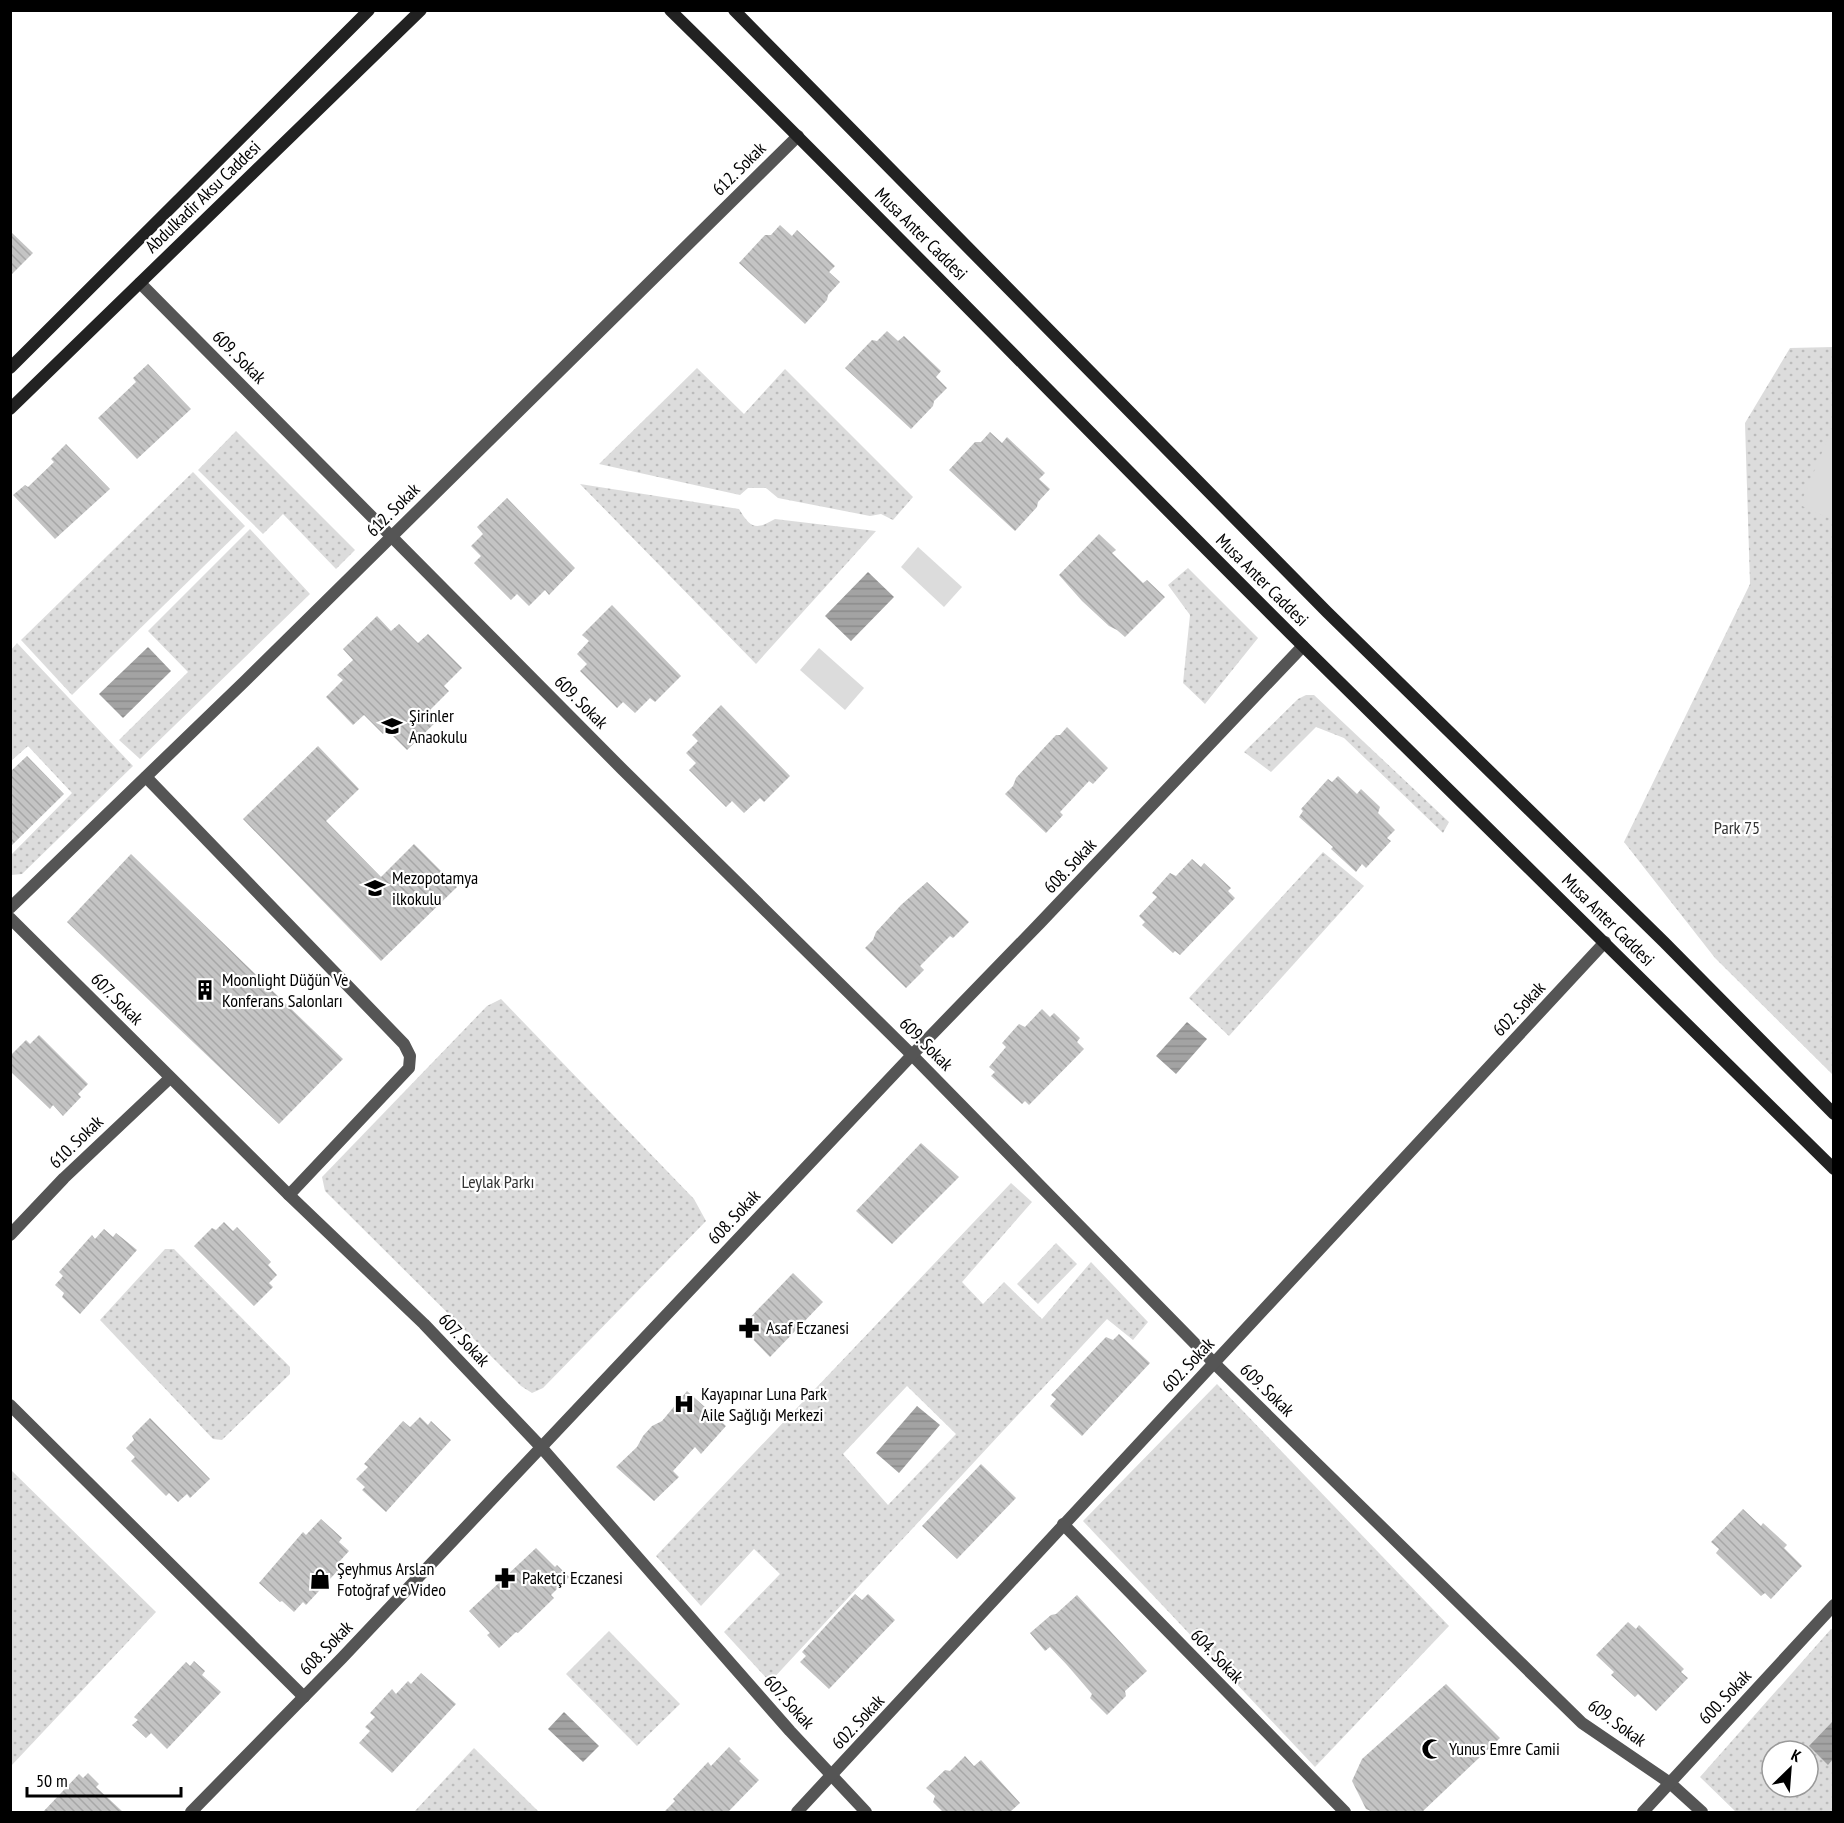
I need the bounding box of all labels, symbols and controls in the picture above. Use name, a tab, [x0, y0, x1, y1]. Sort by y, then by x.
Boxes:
street label: Abdulkadir Aksu Caddesi	[140, 136, 265, 258]
street label: 612. Sokak	[707, 137, 770, 200]
street label: Musa Anter Caddesi	[870, 183, 972, 285]
street label: 609. Sokak	[208, 325, 271, 388]
street label: 612. Sokak	[361, 478, 424, 541]
street label: Musa Anter Caddesi	[1211, 529, 1313, 631]
street label: 609. Sokak	[550, 670, 613, 733]
place label: Şirinler Anaokulu	[409, 704, 467, 748]
school or university icon: Şirinler Anaokulu	[380, 714, 404, 738]
park label: Park 75	[1714, 816, 1760, 839]
street label: 608. Sokak	[1038, 833, 1101, 898]
place label: Mezopotamya ilkokulu	[392, 866, 478, 910]
street label: Musa Anter Caddesi	[1557, 869, 1659, 971]
school or university icon: Mezopotamya ilkokulu	[363, 876, 387, 900]
street label: 607. Sokak	[86, 967, 149, 1030]
place label: Moonlight Düğün Ve Konferans Salonları	[222, 968, 349, 1012]
street label: 602. Sokak	[1487, 976, 1550, 1041]
building icon: Moonlight Düğün Ve Konferans Salonları	[193, 978, 217, 1002]
street label: 609. Sokak	[895, 1012, 958, 1075]
street label: 610. Sokak	[44, 1110, 108, 1173]
park label: Leylak Parkı	[462, 1170, 535, 1193]
street label: 608. Sokak	[702, 1184, 765, 1249]
street label: 607. Sokak	[434, 1308, 495, 1371]
pharmacy icon: Asaf Eczanesi	[737, 1316, 761, 1340]
place label: Asaf Eczanesi	[766, 1316, 849, 1339]
street label: 602. Sokak	[1156, 1332, 1219, 1397]
street label: 609. Sokak	[1235, 1358, 1299, 1421]
place label: Kayapınar Luna Park Aile Sağlığı Merkezi	[701, 1382, 827, 1426]
hospital icon: Kayapınar Luna Park Aile Sağlığı Merkezi	[672, 1392, 696, 1416]
place label: Şeyhmus Arslan Fotoğraf ve Video	[337, 1557, 446, 1601]
pharmacy icon: Paketçi Eczanesi	[493, 1566, 517, 1590]
place label: Paketçi Eczanesi	[522, 1566, 623, 1589]
shop icon: Şeyhmus Arslan Fotoğraf ve Video	[308, 1567, 332, 1591]
street label: 608. Sokak	[294, 1616, 357, 1680]
street label: 604. Sokak	[1186, 1624, 1249, 1688]
street label: 600. Sokak	[1693, 1664, 1756, 1729]
street label: 607. Sokak	[759, 1670, 820, 1734]
street label: 602. Sokak	[826, 1689, 889, 1754]
street label: 609. Sokak	[1584, 1694, 1651, 1752]
mosque icon: Yunus Emre Camii	[1420, 1737, 1444, 1761]
place label: Yunus Emre Camii	[1449, 1737, 1560, 1760]
north arrow	[1760, 1739, 1820, 1799]
text: K	[1788, 1745, 1805, 1767]
scale bar	[27, 1760, 182, 1798]
text: 50 m	[36, 1769, 68, 1792]

